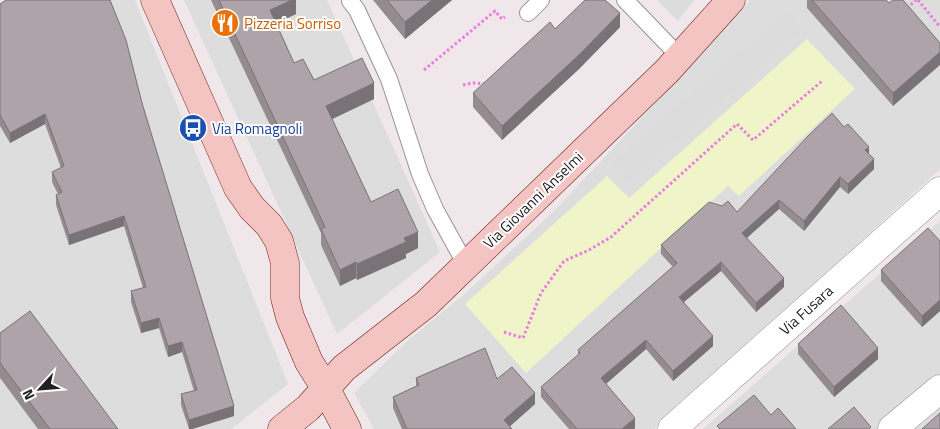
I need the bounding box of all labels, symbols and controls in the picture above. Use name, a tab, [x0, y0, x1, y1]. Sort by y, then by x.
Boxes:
restaurant icon: Pizzeria Sorriso	[210, 8, 240, 38]
place label: Pizzeria Sorriso	[244, 12, 341, 35]
bus stop icon: Via Romagnoli	[178, 113, 208, 143]
place label: Via Romagnoli	[212, 117, 302, 140]
street label: Via Giovanni Anselmi	[478, 146, 588, 254]
street label: Via Fusara	[774, 279, 838, 341]
north arrow	[15, 364, 65, 414]
text: N	[16, 386, 39, 404]

